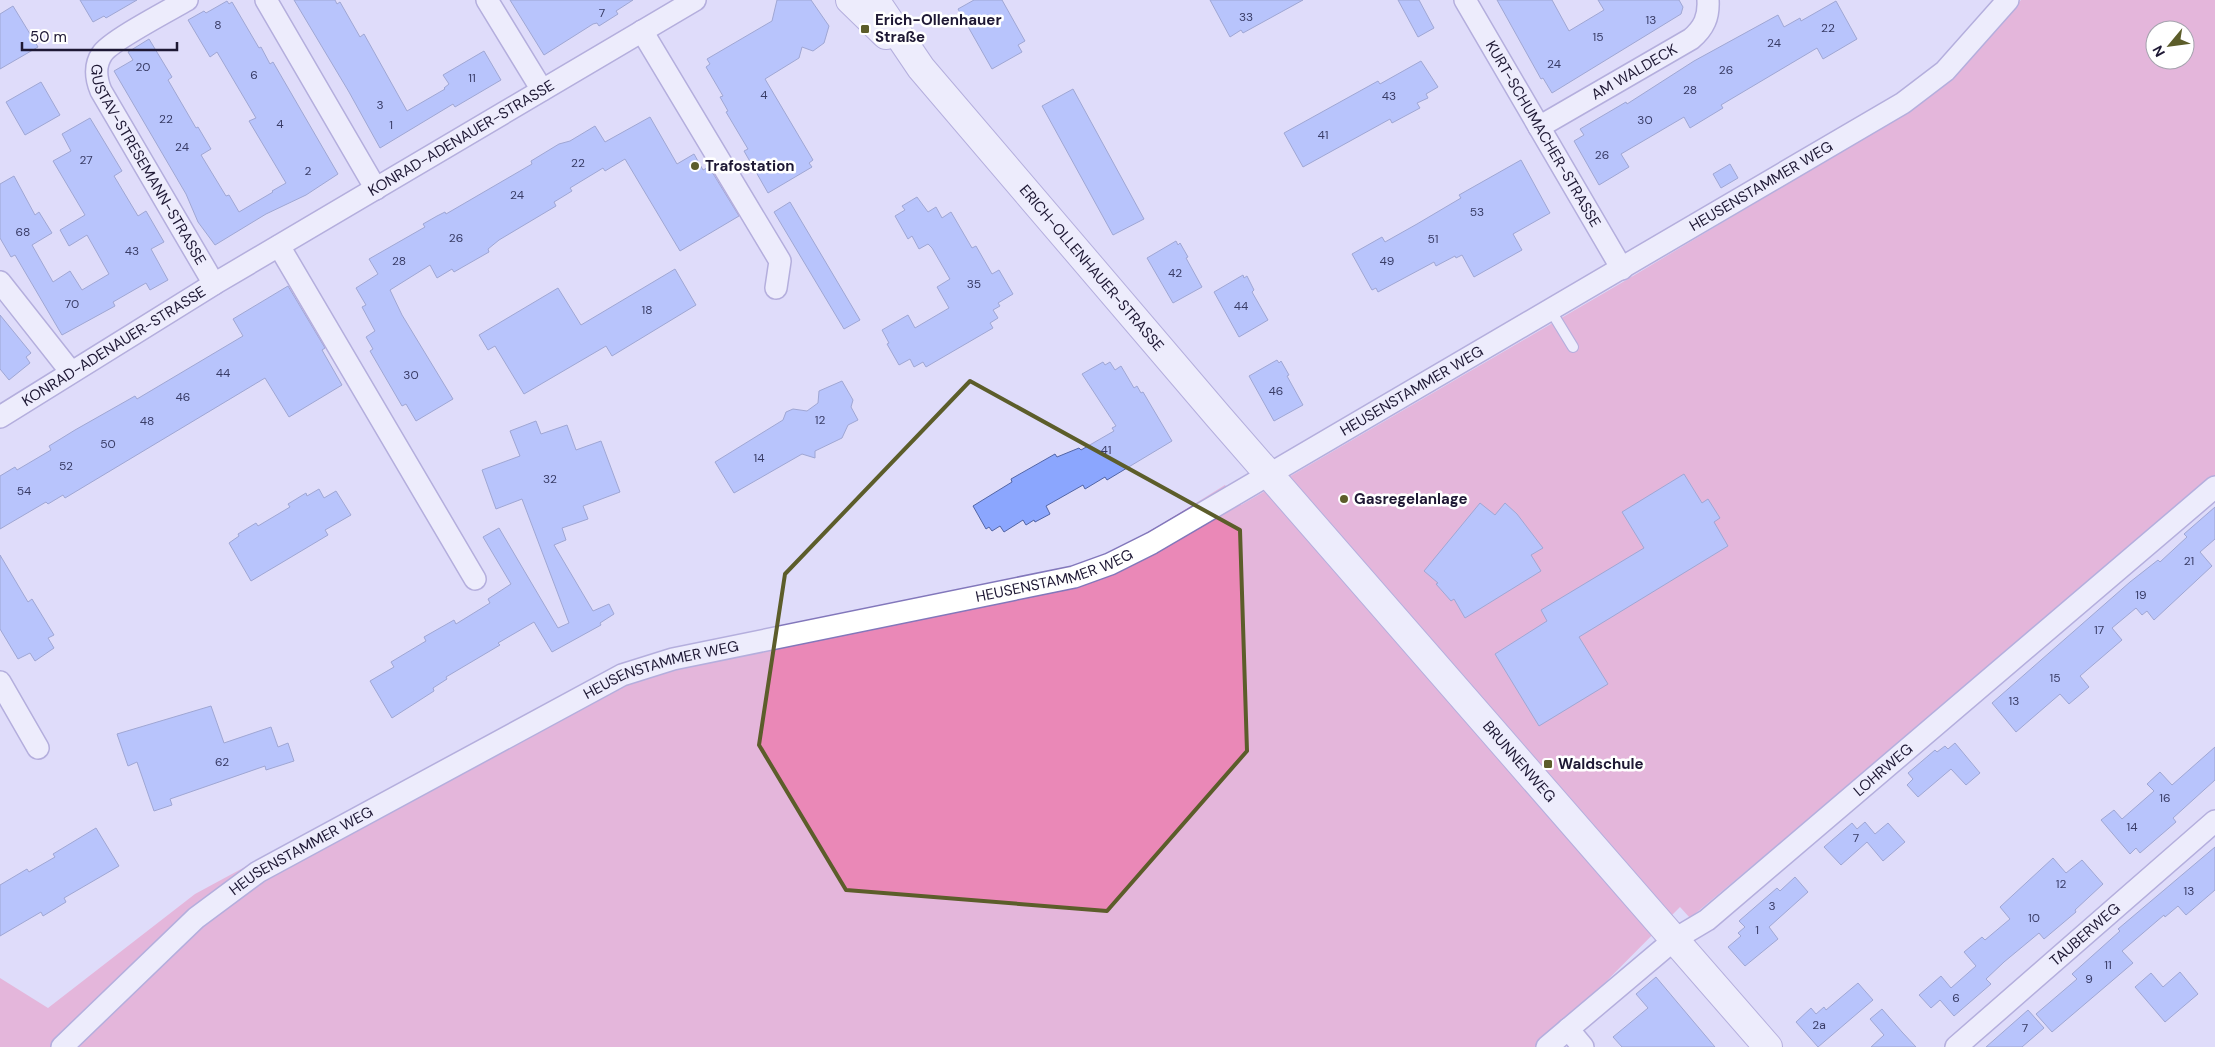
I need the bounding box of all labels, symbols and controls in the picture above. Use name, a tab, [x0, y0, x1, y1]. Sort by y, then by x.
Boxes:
house number: 7	[599, 5, 605, 21]
house number: 33	[1239, 9, 1253, 25]
place label: Erich-Ollenhauer Straße	[875, 10, 1002, 47]
house number: 13	[1646, 12, 1656, 28]
house number: 8	[214, 17, 222, 33]
scale bar	[22, 20, 178, 52]
house number: 22	[1821, 20, 1835, 36]
north arrow	[2145, 20, 2195, 70]
marker: Erich-Ollenhauer Straße	[859, 23, 871, 35]
text: 50 m	[30, 27, 67, 47]
house number: 15	[1592, 29, 1604, 45]
house number: 24	[1767, 35, 1781, 51]
street label: KURT-SCHUMACHER-STRASSE	[1481, 37, 1605, 231]
street label: AM WALDECK	[1588, 39, 1681, 105]
text: N	[2148, 42, 2169, 60]
house number: 24	[1547, 56, 1561, 72]
house number: 20	[135, 59, 151, 75]
house number: 26	[1719, 62, 1733, 78]
street label: GUSTAV-STRESEMANN-STRASSE	[86, 64, 211, 269]
house number: 6	[250, 67, 258, 83]
house number: 11	[468, 70, 476, 86]
street label: KONRAD-ADENAUER-STRASSE	[364, 75, 558, 201]
house number: 28	[1683, 82, 1697, 98]
house number: 4	[760, 87, 768, 103]
house number: 43	[1382, 88, 1396, 104]
house number: 3	[376, 97, 384, 113]
house number: 22	[159, 111, 173, 127]
house number: 30	[1637, 112, 1653, 128]
house number: 4	[276, 116, 284, 132]
house number: 1	[389, 117, 393, 133]
house number: 41	[1317, 127, 1329, 143]
street label: HEUSENSTAMMER WEG	[1686, 136, 1836, 236]
house number: 24	[175, 139, 189, 155]
house number: 26	[1595, 147, 1609, 163]
house number: 27	[79, 152, 93, 168]
house number: 22	[571, 155, 585, 171]
place label: Trafostation	[705, 156, 795, 176]
marker: Trafostation	[689, 160, 701, 172]
house number: 2	[305, 163, 312, 179]
street label: ERICH-OLLENHAUER-STRASSE	[1015, 180, 1168, 356]
house number: 24	[510, 187, 524, 203]
house number: 53	[1470, 204, 1484, 220]
house number: 68	[16, 224, 30, 240]
house number: 26	[449, 230, 463, 246]
house number: 51	[1427, 231, 1439, 247]
house number: 43	[125, 243, 139, 259]
house number: 28	[392, 253, 406, 269]
house number: 49	[1380, 253, 1394, 269]
house number: 42	[1168, 265, 1182, 281]
house number: 35	[967, 276, 981, 292]
street label: KONRAD-ADENAUER-STRASSE	[18, 282, 209, 411]
house number: 70	[65, 296, 79, 312]
house number: 44	[1234, 298, 1248, 314]
house number: 18	[641, 302, 653, 318]
street label: HEUSENSTAMMER WEG	[1336, 341, 1487, 441]
house number: 44	[216, 365, 230, 381]
house number: 30	[403, 367, 419, 383]
house number: 46	[1269, 383, 1283, 399]
house number: 46	[176, 389, 190, 405]
house number: 12	[815, 412, 825, 428]
house number: 48	[140, 413, 154, 429]
house number: 50	[100, 436, 116, 452]
house number: 41	[1100, 442, 1112, 458]
house number: 14	[753, 450, 765, 466]
house number: 52	[59, 458, 73, 474]
house number: 32	[543, 471, 557, 487]
house number: 54	[17, 483, 31, 499]
place label: Gasregelanlage	[1354, 489, 1467, 509]
marker: Gasregelanlage	[1338, 493, 1350, 505]
street label: HEUSENSTAMMER WEG	[974, 544, 1136, 607]
house number: 21	[2184, 553, 2194, 569]
house number: 19	[2135, 587, 2147, 603]
house number: 17	[2094, 622, 2104, 638]
street label: HEUSENSTAMMER WEG	[580, 636, 741, 704]
house number: 15	[2049, 670, 2061, 686]
house number: 13	[2009, 693, 2019, 709]
street label: BRUNNENWEG	[1478, 717, 1560, 806]
street label: LOHRWEG	[1849, 739, 1917, 801]
house number: 62	[215, 754, 229, 770]
place label: Waldschule	[1558, 754, 1644, 774]
marker: Waldschule	[1542, 758, 1554, 770]
house number: 16	[2159, 790, 2171, 806]
street label: HEUSENSTAMMER WEG	[225, 802, 376, 900]
house number: 14	[2126, 819, 2138, 835]
house number: 7	[1853, 830, 1859, 846]
house number: 12	[2056, 876, 2066, 892]
house number: 13	[2184, 883, 2194, 899]
house number: 3	[1768, 898, 1776, 914]
street label: TAUBERWEG	[2045, 898, 2124, 971]
house number: 10	[2028, 910, 2040, 926]
house number: 1	[1755, 922, 1759, 938]
house number: 11	[2104, 957, 2112, 973]
house number: 9	[2085, 971, 2093, 987]
house number: 6	[1952, 990, 1960, 1006]
house number: 2a	[1812, 1017, 1826, 1033]
house number: 7	[2022, 1020, 2028, 1036]

